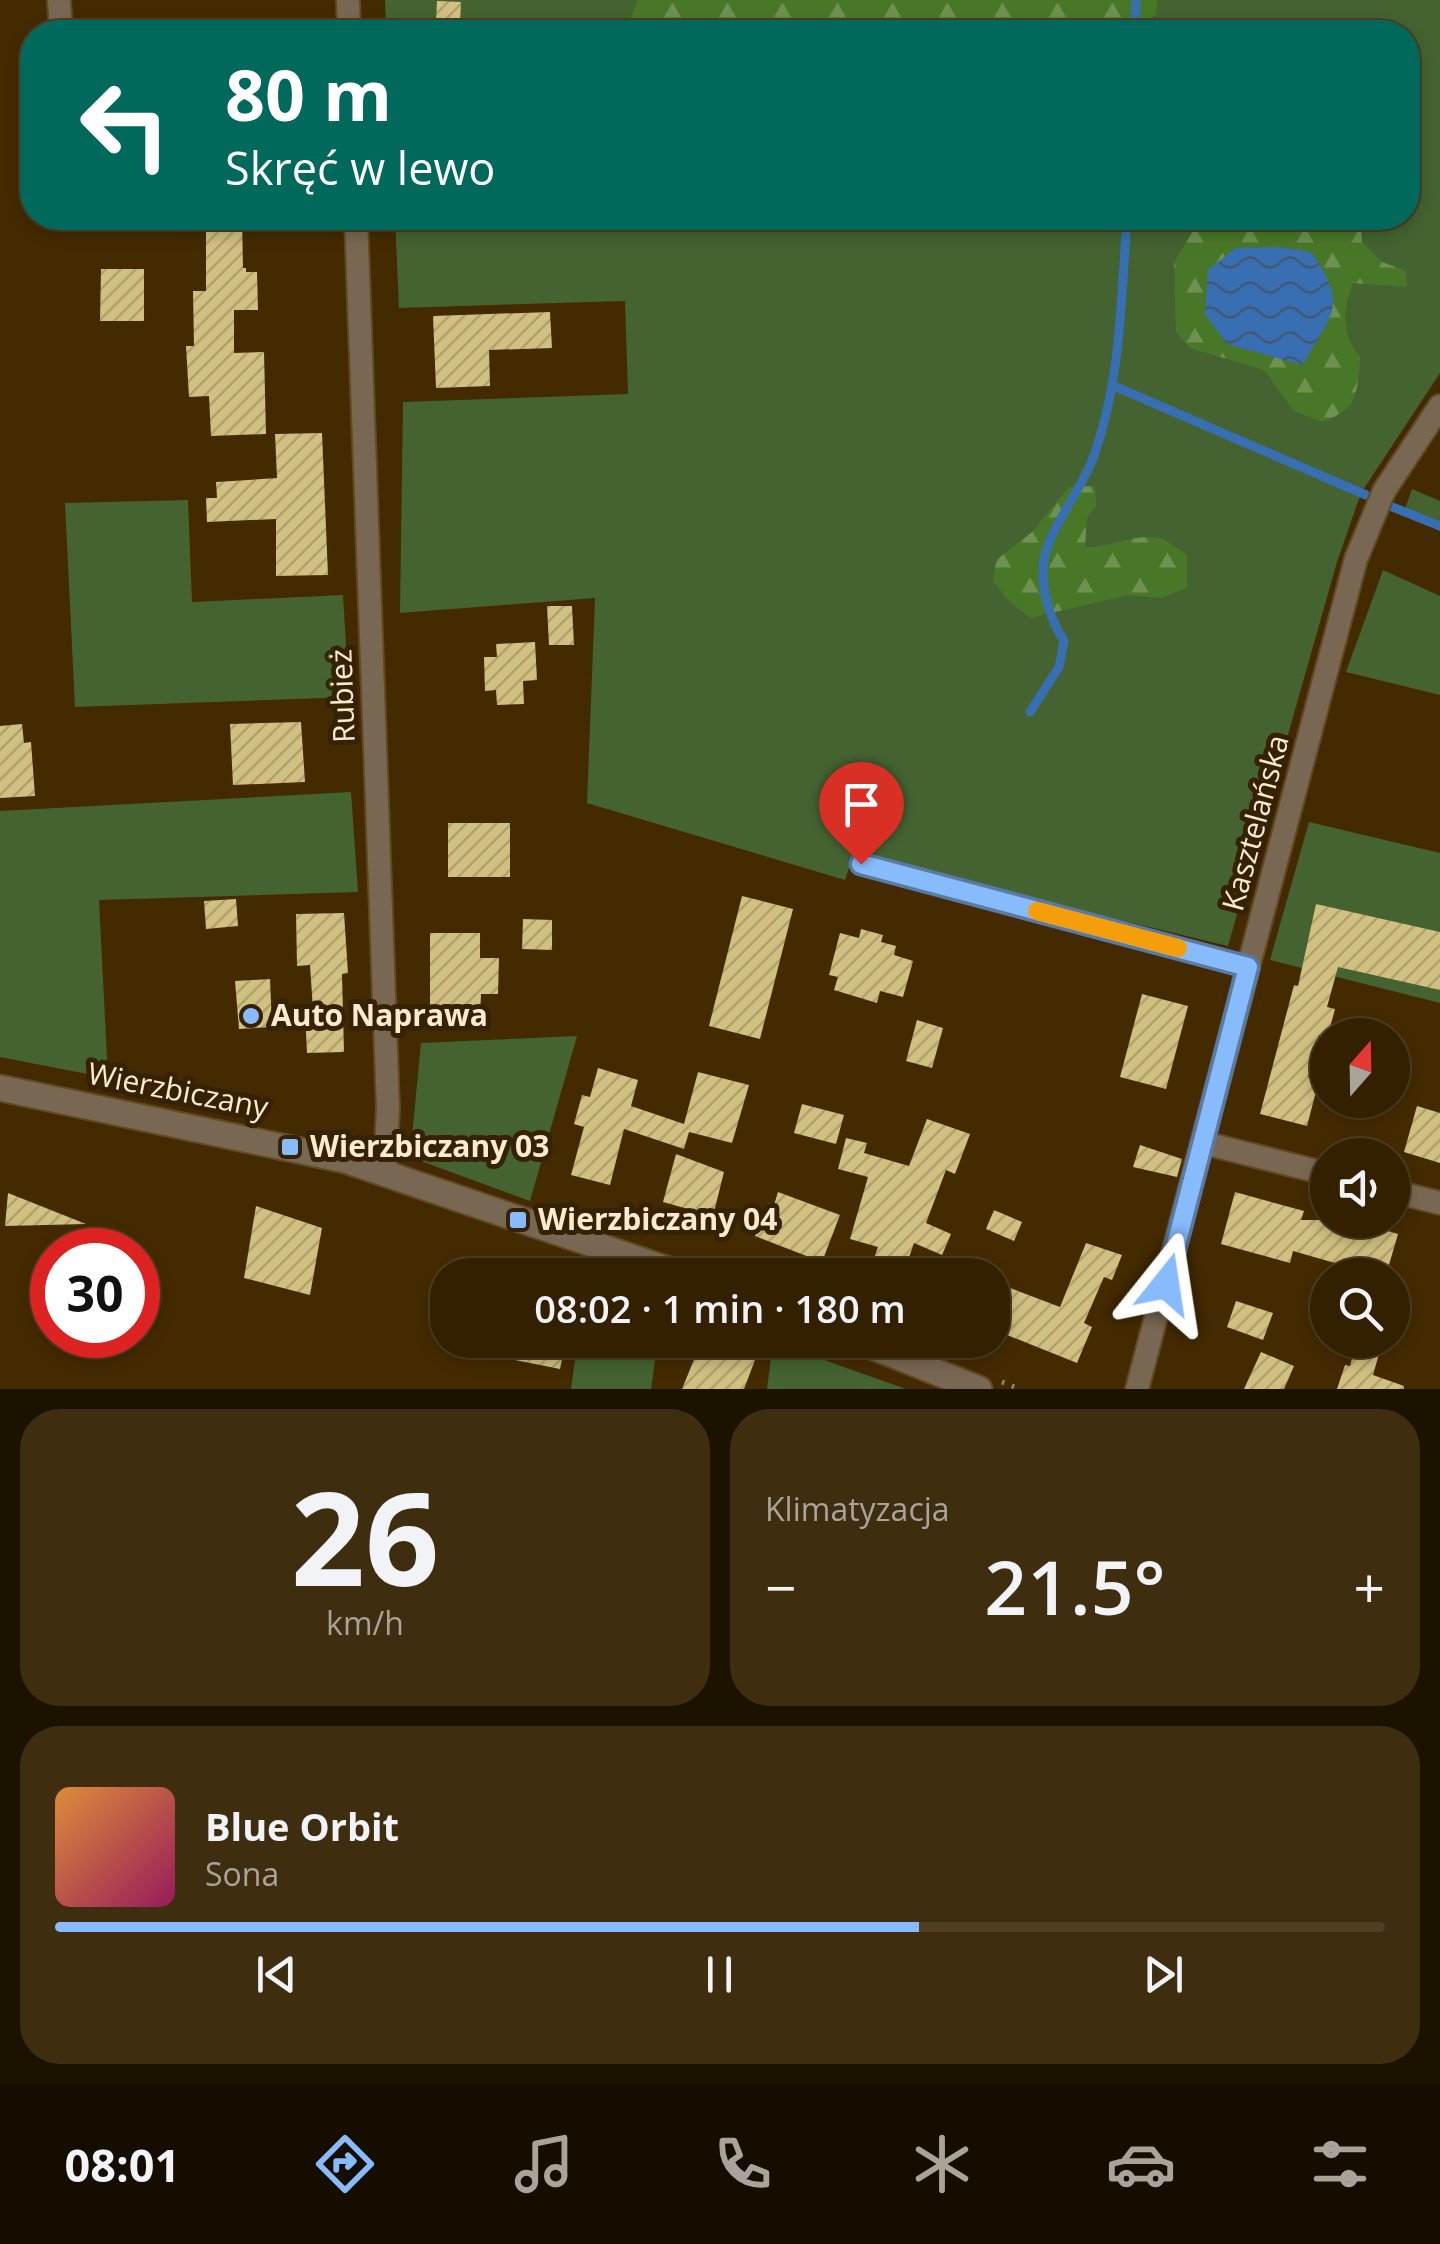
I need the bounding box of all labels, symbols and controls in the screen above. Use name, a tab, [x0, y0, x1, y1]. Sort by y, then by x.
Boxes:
text: 80 m	[225, 46, 392, 142]
icon: left	[60, 60, 190, 190]
text: Skręć w lewo	[225, 137, 495, 198]
street label: Rubież	[319, 648, 364, 744]
street label: Kasztelańska	[1211, 730, 1298, 915]
pin	[819, 762, 904, 865]
icon: arrive	[834, 777, 889, 832]
place label: Auto Naprawa	[271, 994, 488, 1035]
marker: Auto Naprawa	[240, 1005, 262, 1027]
north arrow	[1310, 1018, 1410, 1118]
map controls	[1310, 1018, 1410, 1358]
street label: Wierzbiczany	[85, 1052, 273, 1127]
place label: Wierzbiczany 03	[310, 1125, 549, 1166]
marker: Wierzbiczany 03	[279, 1136, 301, 1158]
button: sound	[1310, 1138, 1410, 1238]
place label: Wierzbiczany 04	[538, 1198, 777, 1239]
marker: Wierzbiczany 04	[507, 1209, 529, 1231]
speed limit sign: 30	[30, 1228, 160, 1358]
position arrow	[1114, 1232, 1218, 1336]
button: search	[1310, 1258, 1410, 1358]
text: 08:02 · 1 min · 180 m	[534, 1282, 906, 1334]
text: 26	[291, 1447, 439, 1624]
text: Klimatyzacja	[765, 1487, 950, 1530]
text: 21.5°	[984, 1535, 1166, 1637]
text: −	[765, 1549, 796, 1624]
text: +	[1354, 1549, 1385, 1624]
text: km/h	[326, 1601, 404, 1644]
text: Blue Orbit	[205, 1800, 399, 1852]
text: Sona	[205, 1852, 279, 1895]
icon: previous	[249, 1947, 304, 2002]
icon: pause	[692, 1947, 747, 2002]
icon: next	[1136, 1947, 1191, 2002]
icon: directions	[310, 2129, 380, 2199]
icon: music	[509, 2129, 579, 2199]
icon: phone	[708, 2129, 778, 2199]
icon: climate	[907, 2129, 977, 2199]
icon: car	[1106, 2129, 1176, 2199]
icon: filters	[1305, 2129, 1375, 2199]
text: 08:01	[65, 2134, 180, 2195]

